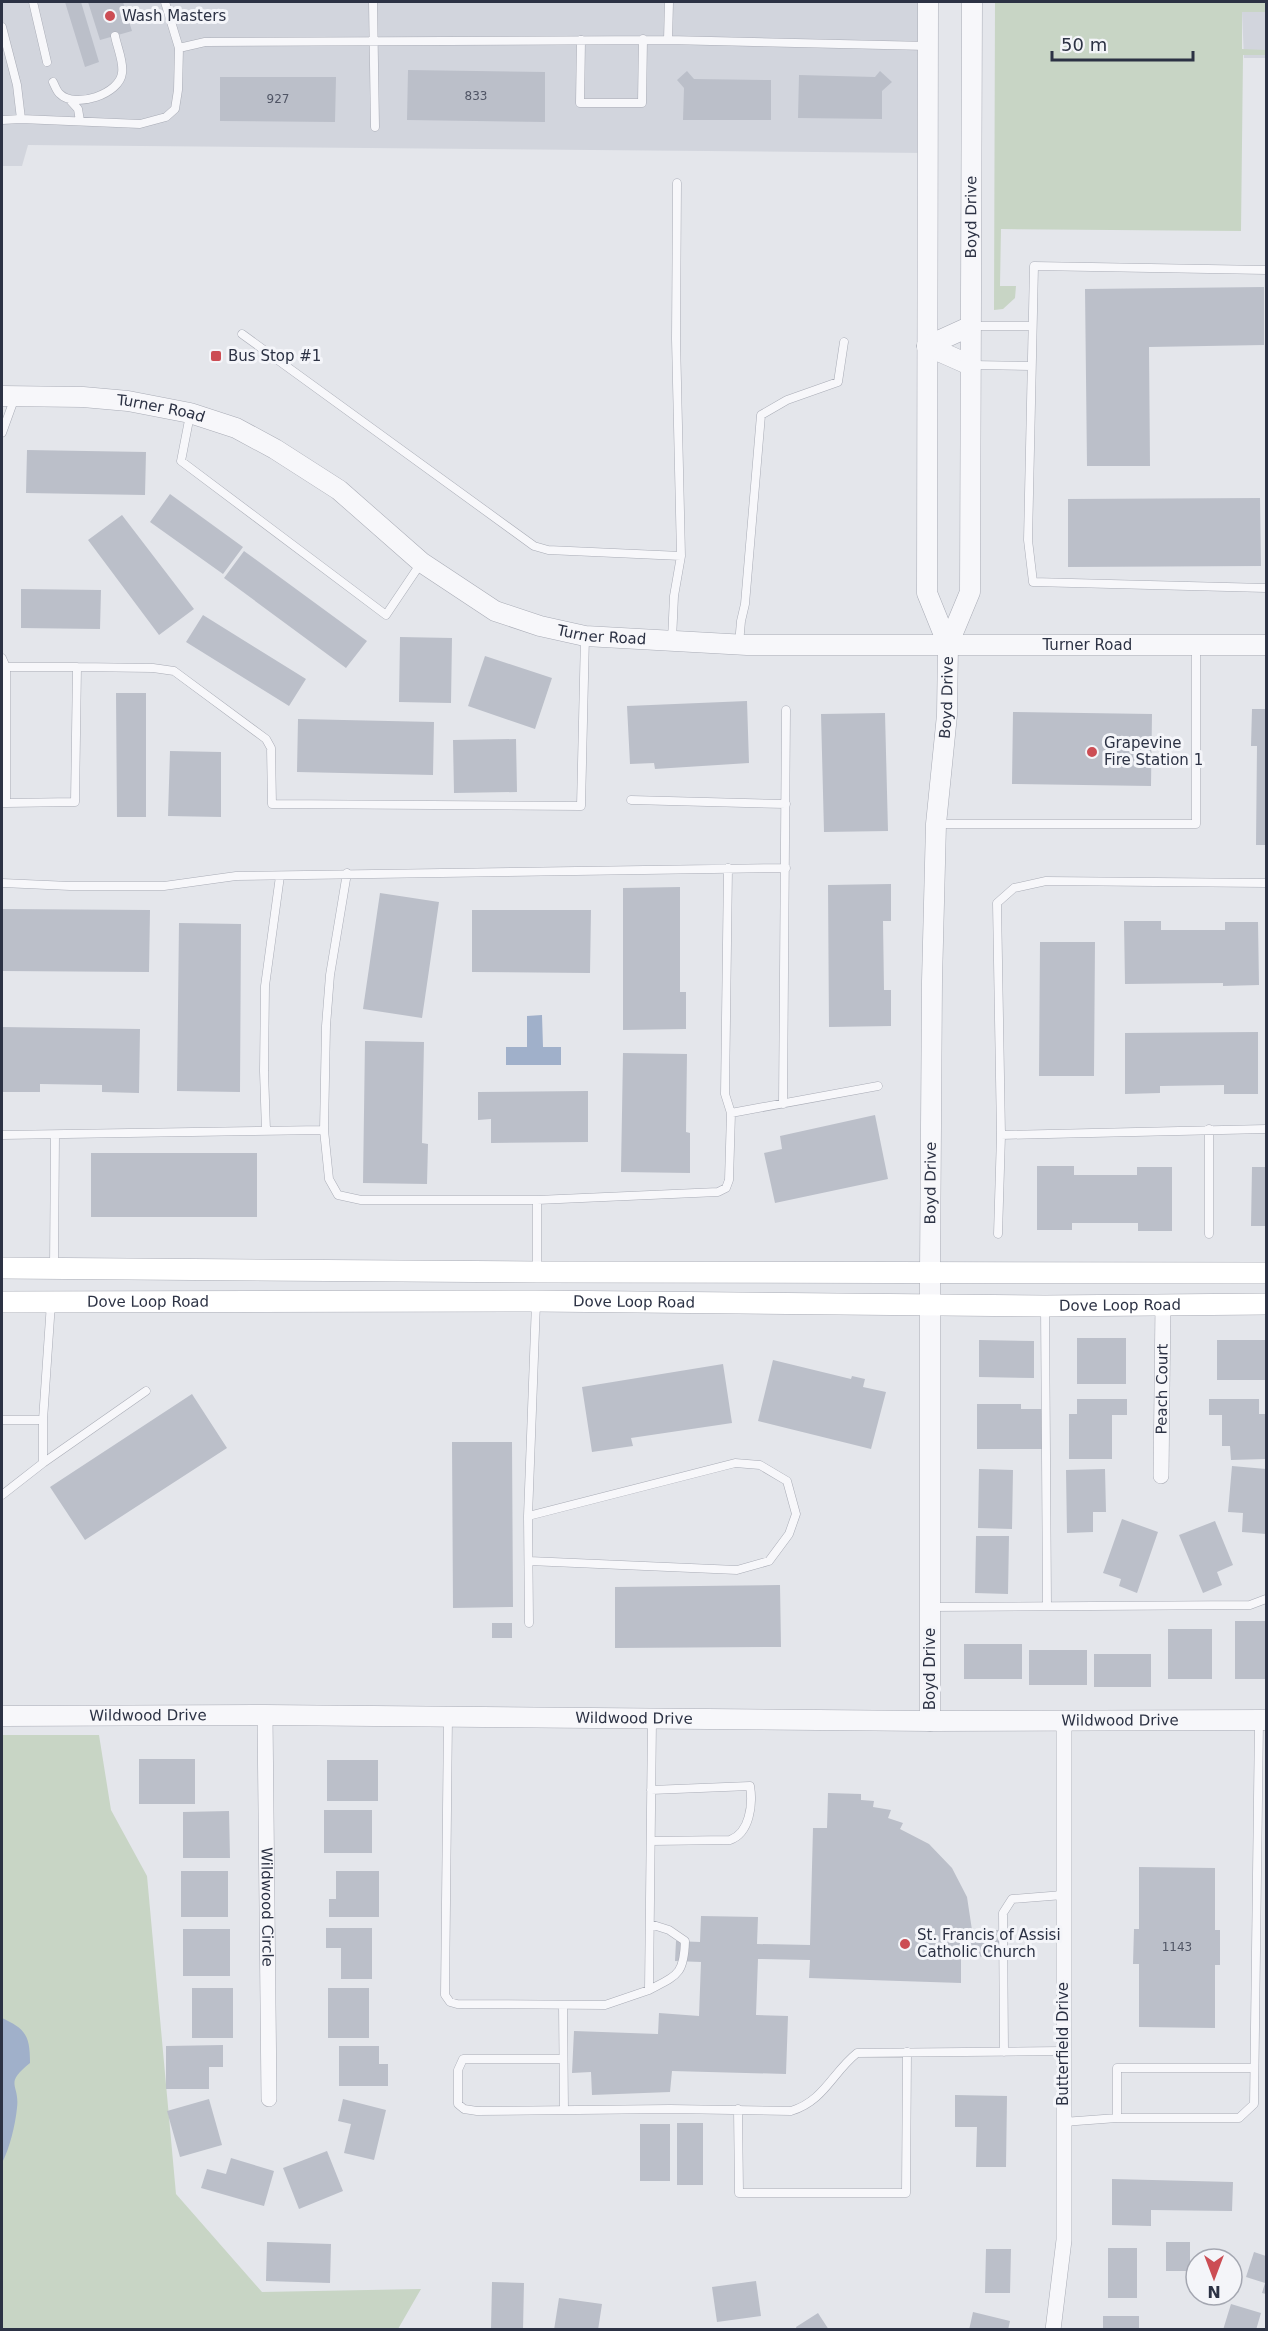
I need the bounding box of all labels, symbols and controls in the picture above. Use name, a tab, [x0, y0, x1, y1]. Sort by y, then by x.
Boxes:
place label: Wash Masters	[122, 7, 226, 25]
marker: Wash Masters	[103, 9, 117, 23]
scale bar	[1052, 24, 1193, 62]
text: 50 m	[1061, 34, 1107, 55]
house number: 833	[465, 89, 487, 103]
house number: 927	[267, 92, 289, 106]
street label: Boyd Drive	[962, 176, 980, 258]
place label: Bus Stop #1	[228, 347, 321, 365]
marker: Bus Stop #1	[209, 349, 223, 363]
street label: Turner Road	[115, 391, 208, 426]
street label: Turner Road	[554, 621, 647, 648]
street label: Turner Road	[1041, 636, 1132, 654]
street label: Boyd Drive	[936, 656, 957, 740]
place label: Grapevine Fire Station 1	[1104, 734, 1203, 769]
marker: Grapevine Fire Station 1	[1085, 745, 1099, 759]
street label: Boyd Drive	[921, 1142, 940, 1224]
street label: Dove Loop Road	[573, 1292, 695, 1312]
street label: Dove Loop Road	[87, 1293, 209, 1311]
street label: Dove Loop Road	[1059, 1296, 1181, 1315]
street label: Peach Court	[1152, 1343, 1172, 1434]
street label: Boyd Drive	[921, 1628, 939, 1710]
street label: Wildwood Drive	[89, 1706, 207, 1725]
street label: Wildwood Drive	[575, 1709, 693, 1728]
street label: Wildwood Drive	[1061, 1711, 1179, 1730]
street label: Wildwood Circle	[257, 1847, 277, 1967]
place label: St. Francis of Assisi Catholic Church	[917, 1926, 1061, 1961]
marker: St. Francis of Assisi Catholic Church	[898, 1937, 912, 1951]
house number: 1143	[1162, 1940, 1192, 1954]
street label: Butterfield Drive	[1054, 1982, 1072, 2106]
north arrow	[1184, 2247, 1244, 2307]
text: N	[1207, 2282, 1221, 2301]

